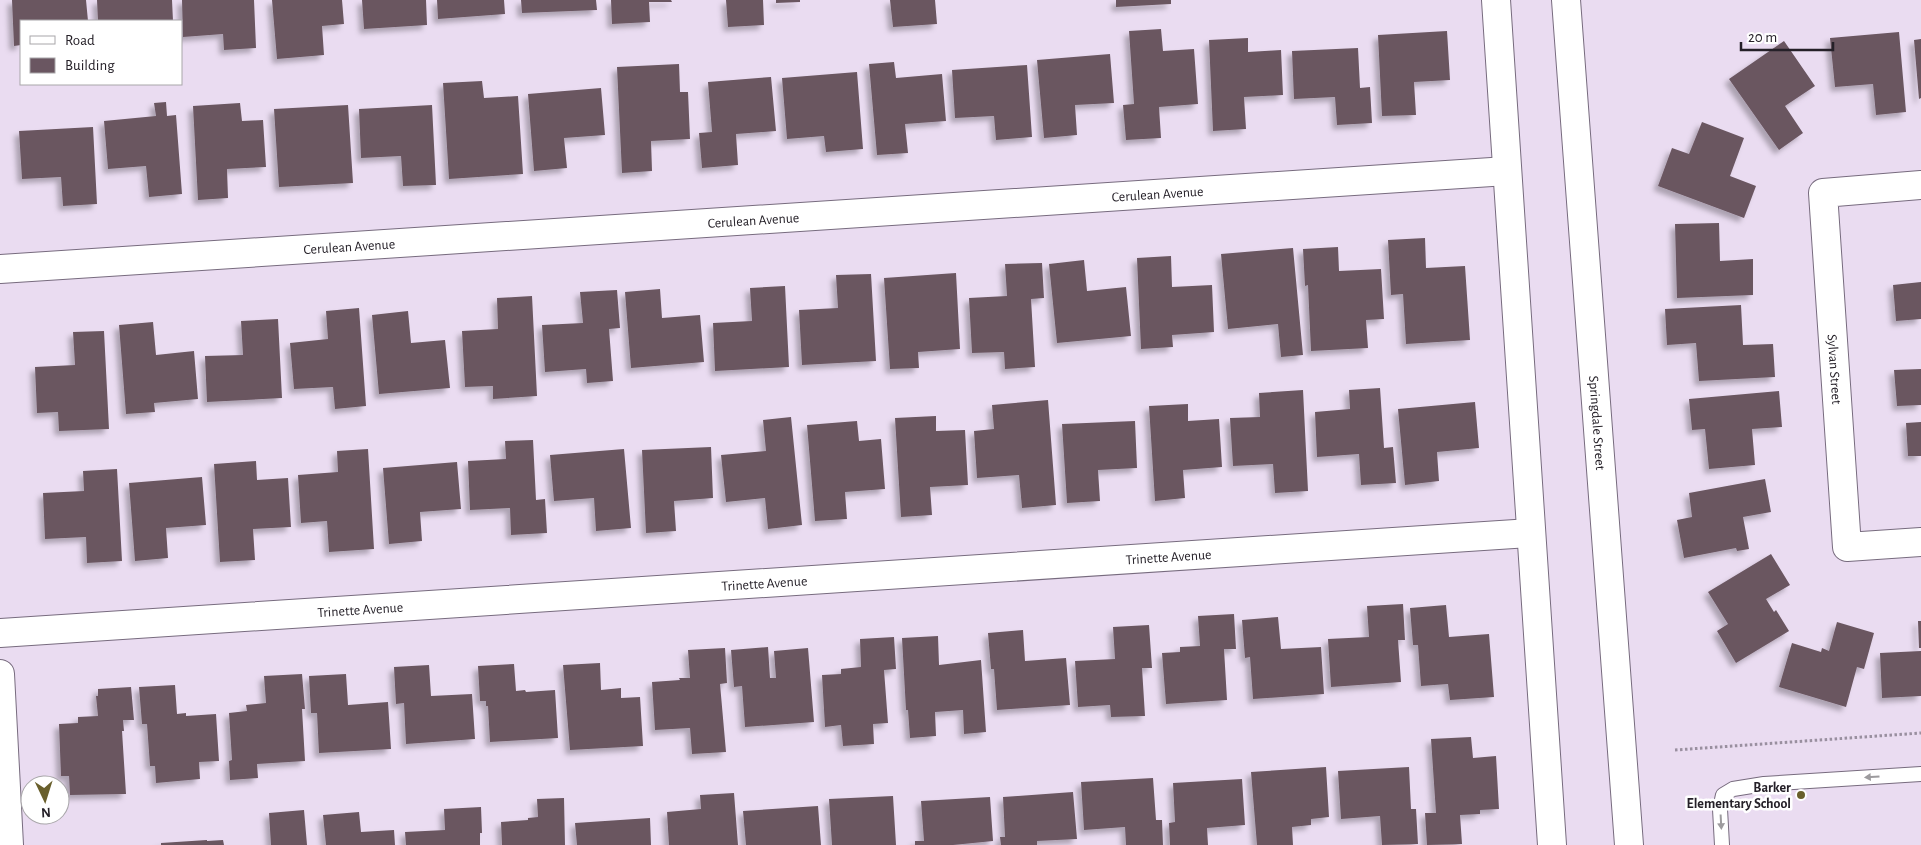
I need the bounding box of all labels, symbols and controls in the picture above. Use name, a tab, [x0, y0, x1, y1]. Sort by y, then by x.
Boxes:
legend	[20, 20, 182, 85]
scale bar	[1741, 20, 1834, 52]
text: 20 m	[1748, 30, 1777, 45]
text: Road	[65, 33, 95, 48]
text: Building	[65, 58, 115, 73]
street label: Cerulean Avenue	[1111, 185, 1204, 205]
street label: Cerulean Avenue	[707, 211, 800, 231]
street label: Cerulean Avenue	[303, 237, 396, 257]
street label: Sylvan Street	[1825, 334, 1843, 405]
street label: Springdale Street	[1586, 375, 1607, 471]
street label: Trinette Avenue	[1125, 548, 1212, 567]
street label: Trinette Avenue	[721, 574, 808, 594]
street label: Trinette Avenue	[317, 601, 404, 620]
one-way arrow	[1864, 774, 1880, 782]
north arrow	[20, 775, 70, 825]
place label: Barker Elementary School	[1686, 781, 1791, 811]
marker: Barker Elementary School	[1795, 789, 1807, 801]
text: N	[40, 805, 51, 819]
one-way arrow	[1717, 815, 1725, 831]

